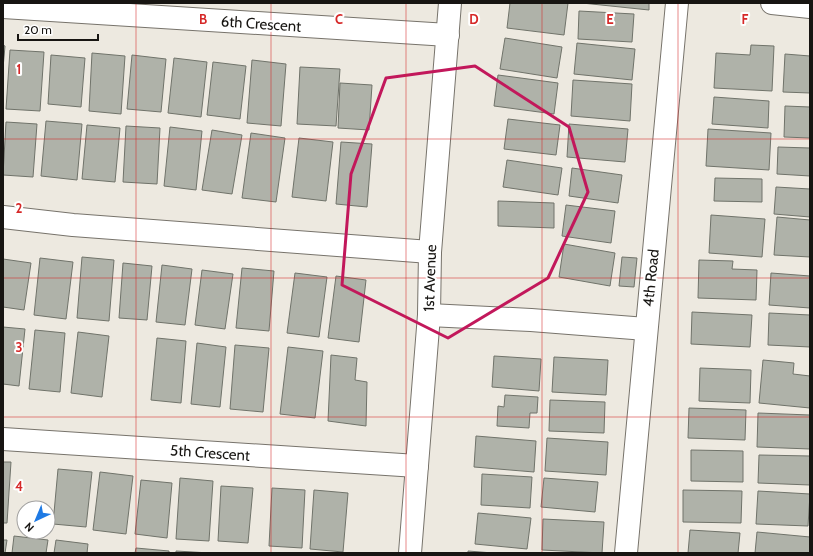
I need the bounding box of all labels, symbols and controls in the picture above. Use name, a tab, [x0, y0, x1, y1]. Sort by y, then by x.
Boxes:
text: B	[199, 11, 207, 27]
text: C	[335, 11, 343, 27]
text: D	[469, 11, 479, 27]
text: E	[606, 11, 614, 27]
text: F	[742, 11, 749, 27]
street label: 6th Crescent	[220, 12, 302, 36]
scale bar	[18, 16, 98, 42]
text: 20 m	[24, 22, 52, 37]
text: 1	[17, 61, 21, 77]
text: 2	[16, 200, 23, 216]
street label: 1st Avenue	[420, 244, 440, 312]
street label: 4th Road	[639, 248, 663, 308]
text: 3	[15, 339, 23, 355]
street label: 5th Crescent	[169, 441, 251, 465]
text: 4	[15, 478, 23, 494]
north arrow	[16, 500, 56, 540]
text: N	[21, 519, 37, 535]

